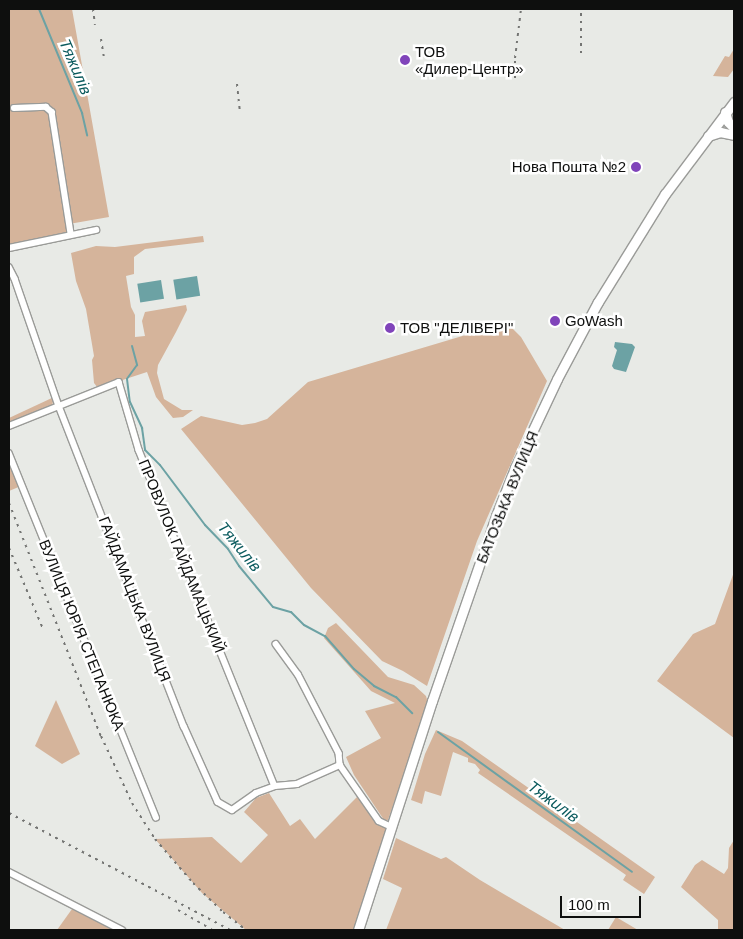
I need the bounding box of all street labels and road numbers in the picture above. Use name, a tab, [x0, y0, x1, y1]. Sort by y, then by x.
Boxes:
street label: БАТОЗЬКА ВУЛИЦЯ	[472, 428, 542, 566]
street label: ПРОВУЛОК ГАЙДАМАЦЬКИЙ	[135, 457, 229, 655]
street label: ГАЙДАМАЦЬКА ВУЛИЦЯ	[95, 514, 175, 684]
street label: ВУЛИЦЯ ЮРІЯ СТЕПАНЮКА	[35, 537, 129, 733]

